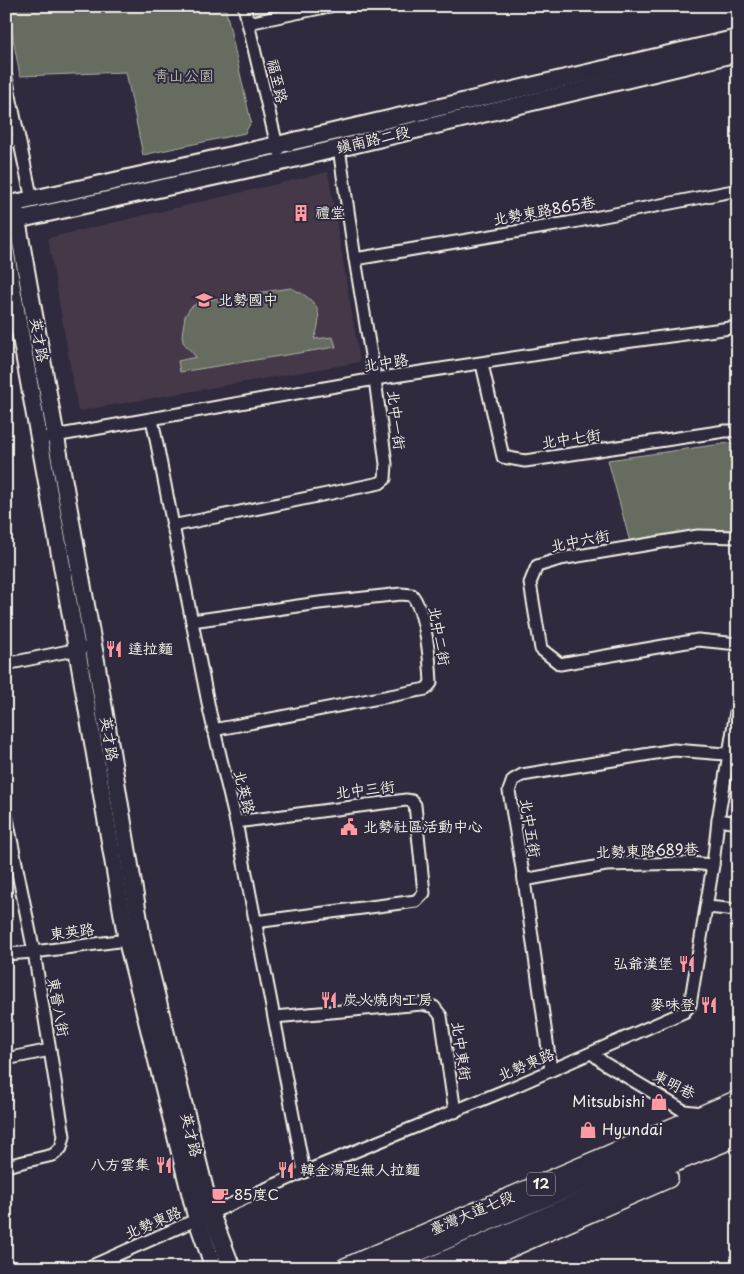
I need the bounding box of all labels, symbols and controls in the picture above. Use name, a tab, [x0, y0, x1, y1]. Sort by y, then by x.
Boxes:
street label: 福至路	[262, 56, 295, 105]
park label: 青山公園	[154, 63, 214, 86]
street label: 鎮南路二段	[334, 119, 412, 158]
street label: 北勢東路865巷	[491, 189, 597, 230]
place label: 禮堂	[315, 200, 345, 223]
building icon: 禮堂	[291, 203, 311, 223]
place label: 北勢國中	[218, 287, 278, 310]
school or university icon: 北勢國中	[194, 290, 214, 310]
street label: 英才路	[25, 316, 56, 364]
street label: 北中路	[362, 347, 410, 376]
street label: 北中一街	[382, 389, 413, 451]
street label: 北中七街	[539, 422, 602, 453]
street label: 北中六街	[548, 523, 611, 557]
street label: 北中二街	[424, 604, 457, 667]
place label: 達拉麵	[128, 636, 173, 659]
restaurant icon: 達拉麵	[104, 639, 124, 659]
street label: 英才路	[96, 715, 125, 763]
street label: 北英路	[229, 767, 262, 816]
street label: 北中三街	[334, 773, 396, 804]
street label: 北中五街	[515, 796, 548, 859]
place label: 北勢社區活動中心	[363, 814, 483, 837]
public building icon: 北勢社區活動中心	[339, 817, 359, 837]
street label: 北勢東路689巷	[595, 836, 699, 863]
street label: 東英路	[48, 916, 96, 945]
place label: 弘爺漢堡	[613, 951, 673, 974]
restaurant icon: 弘爺漢堡	[677, 954, 697, 974]
street label: 東晉八街	[43, 975, 76, 1038]
place label: 炭火燒肉工房	[343, 987, 433, 1010]
restaurant icon: 炭火燒肉工房	[319, 990, 339, 1010]
place label: 麥味登	[650, 992, 695, 1015]
restaurant icon: 麥味登	[699, 995, 719, 1015]
street label: 北中東街	[447, 1019, 478, 1082]
street label: 北勢東路	[493, 1041, 558, 1086]
street label: 東明巷	[649, 1063, 700, 1104]
place label: Mitsubishi	[572, 1089, 645, 1112]
shop icon: Mitsubishi	[649, 1092, 669, 1112]
street label: 英才路	[176, 1110, 209, 1159]
place label: Hyundai	[602, 1117, 663, 1140]
shop icon: Hyundai	[578, 1120, 598, 1140]
place label: 八方雲集	[90, 1152, 150, 1175]
restaurant icon: 八方雲集	[154, 1155, 174, 1175]
place label: 韓金湯匙無人拉麵	[300, 1157, 420, 1180]
restaurant icon: 韓金湯匙無人拉麵	[276, 1160, 296, 1180]
road number: 12	[527, 1172, 555, 1196]
place label: 85度C	[234, 1182, 279, 1205]
street label: 臺灣大道七段	[425, 1183, 517, 1240]
cafe icon: 85度C	[210, 1185, 230, 1205]
street label: 北勢東路	[120, 1199, 185, 1244]

